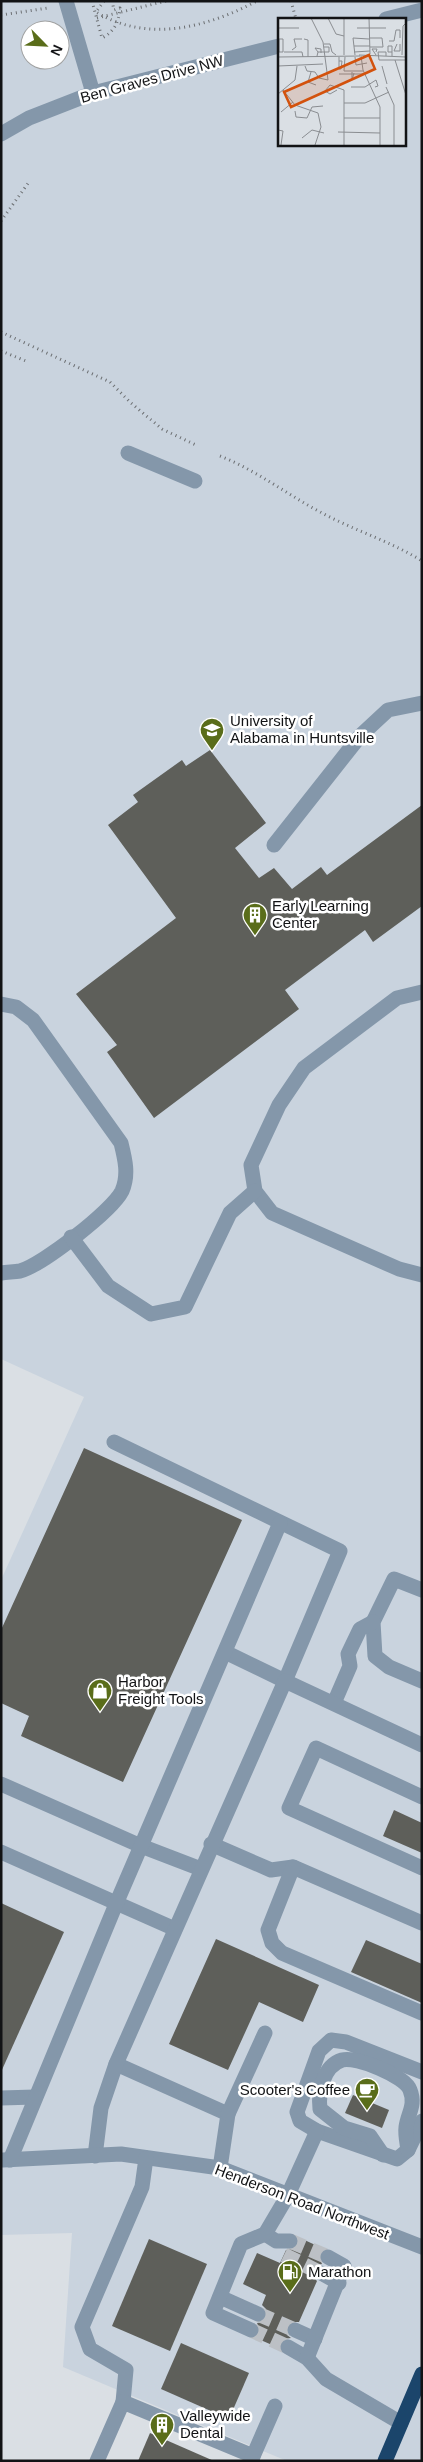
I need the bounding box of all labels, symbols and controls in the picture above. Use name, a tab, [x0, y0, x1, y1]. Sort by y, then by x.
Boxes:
inset map	[278, 18, 406, 145]
north arrow	[20, 20, 70, 70]
text: N	[48, 42, 66, 58]
street label: Ben Graves Drive NW	[78, 51, 226, 106]
place label: University of Alabama in Huntsville	[230, 712, 374, 746]
school or university icon: University of Alabama in Huntsville	[199, 717, 225, 751]
place label: Early Learning Center	[272, 897, 369, 931]
building icon: Early Learning Center	[242, 902, 268, 936]
place label: Harbor Freight Tools	[118, 1673, 204, 1707]
shop icon: Harbor Freight Tools	[87, 1678, 113, 1712]
cafe icon: Scooter's Coffee	[354, 2077, 380, 2111]
place label: Scooter's Coffee	[240, 2081, 350, 2098]
street label: Henderson Road Northwest	[213, 2160, 392, 2243]
fuel station icon: Marathon	[277, 2259, 303, 2293]
place label: Marathon	[308, 2263, 371, 2280]
place label: Valleywide Dental	[180, 2407, 251, 2441]
building icon: Valleywide Dental	[149, 2412, 175, 2446]

